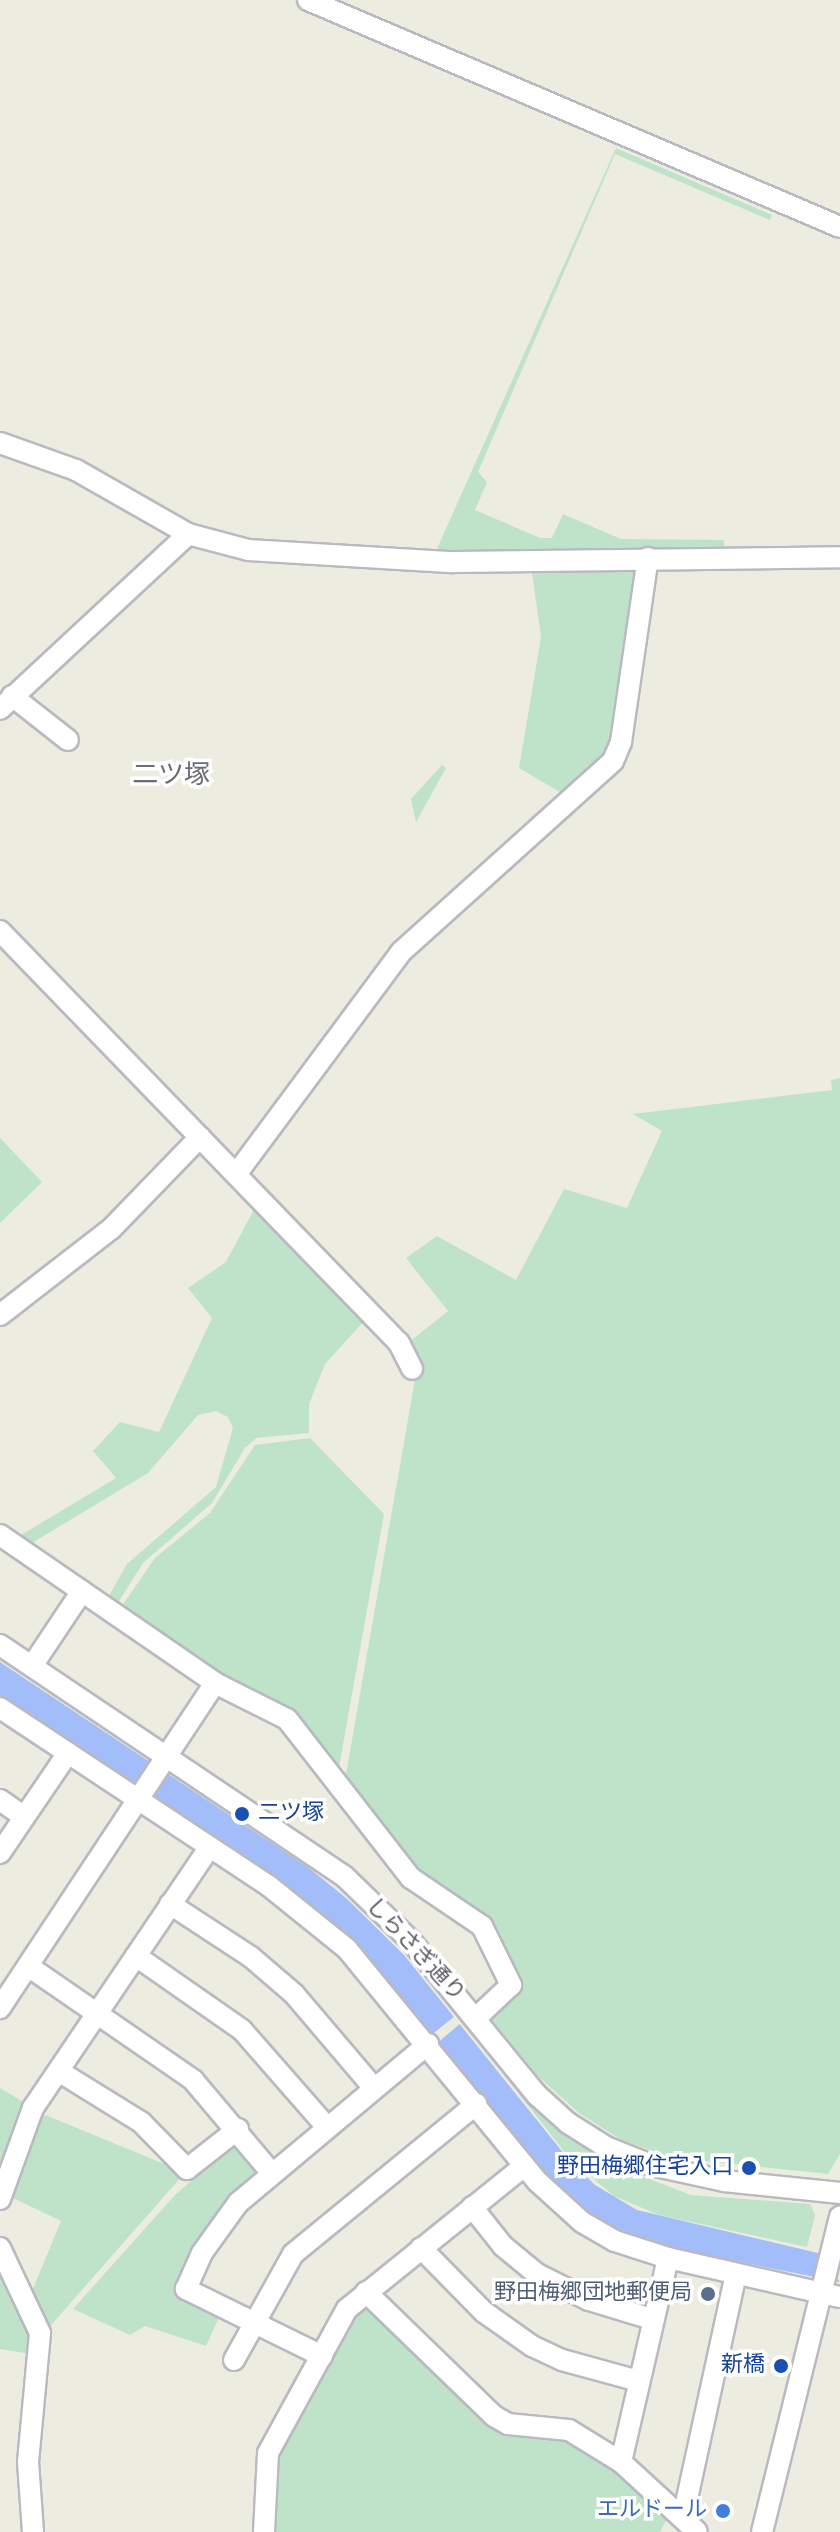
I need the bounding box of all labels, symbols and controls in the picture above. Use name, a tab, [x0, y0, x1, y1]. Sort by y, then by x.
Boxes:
district label: 二ツ塚	[132, 761, 210, 793]
place label: 二ツ塚	[258, 1801, 324, 1827]
marker: 二ツ塚	[233, 1805, 251, 1823]
street label: しらさぎ通り	[360, 1893, 470, 2007]
place label: 野田梅郷住宅入口	[557, 2155, 733, 2181]
marker: 野田梅郷住宅入口	[740, 2159, 758, 2177]
place label: 野田梅郷団地郵便局	[494, 2281, 692, 2307]
marker: 野田梅郷団地郵便局	[699, 2285, 717, 2303]
place label: 新橋	[721, 2353, 765, 2379]
marker: 新橋	[772, 2357, 790, 2375]
place label: エルドール	[597, 2498, 707, 2524]
marker: エルドール	[714, 2502, 732, 2520]

